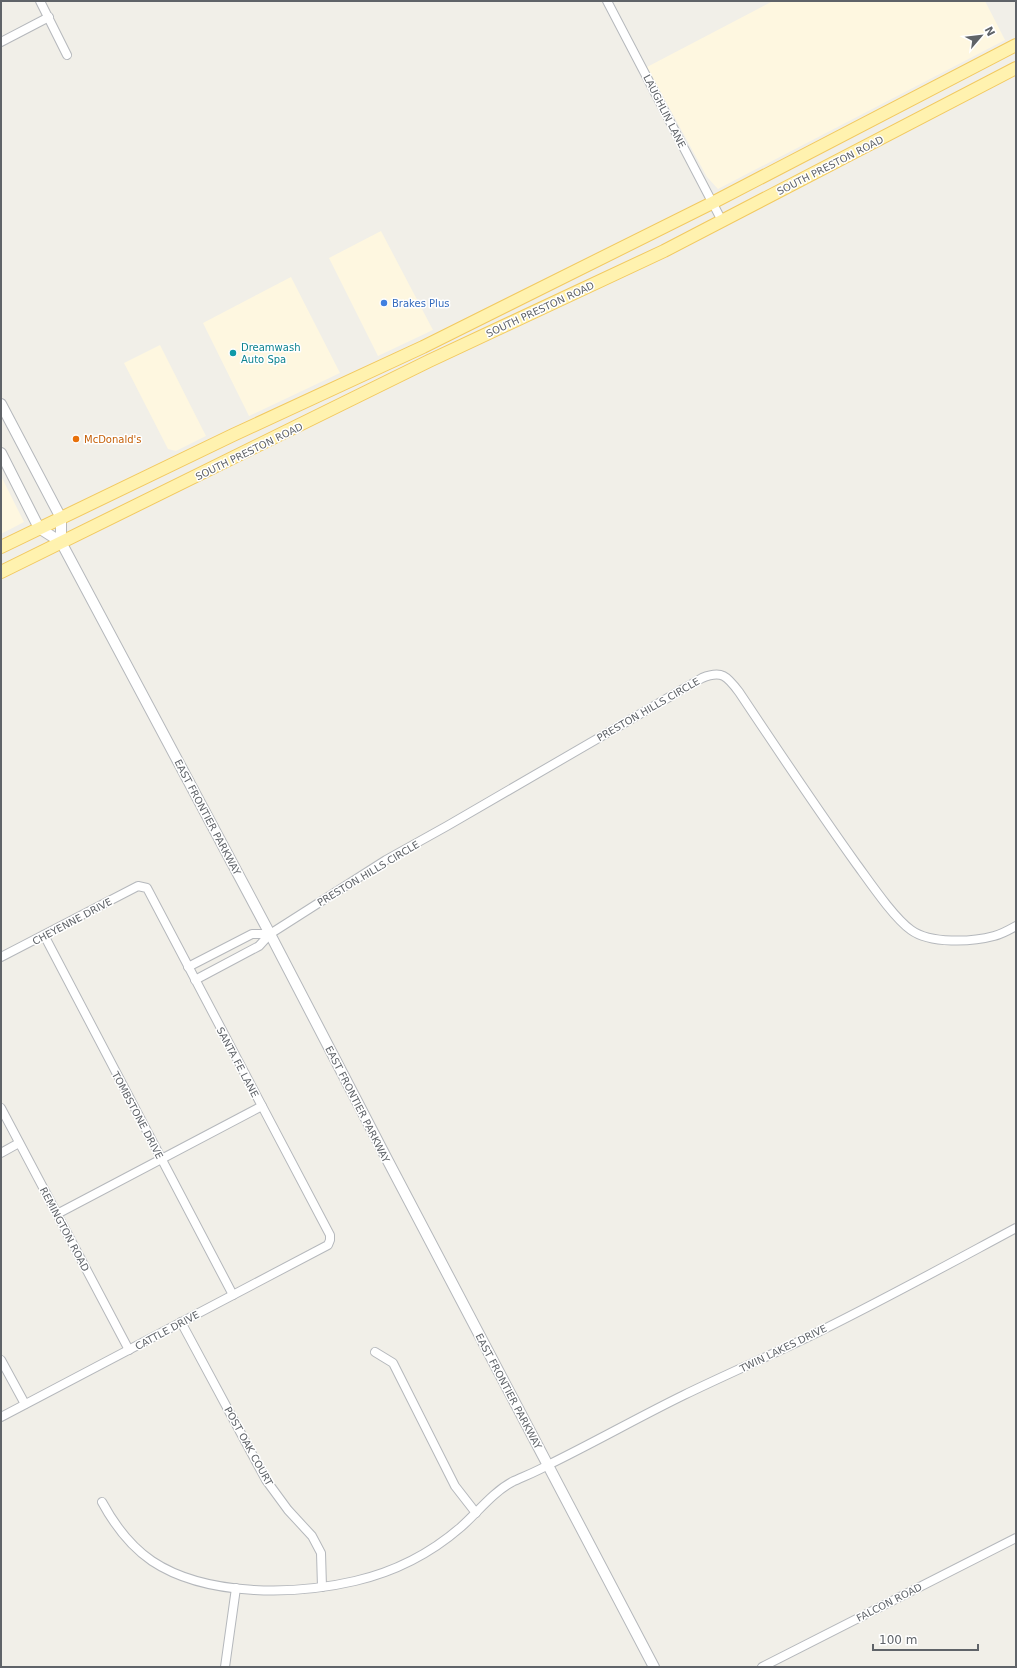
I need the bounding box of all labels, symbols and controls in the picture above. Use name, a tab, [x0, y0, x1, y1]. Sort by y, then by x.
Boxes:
north arrow	[961, 16, 1001, 56]
text: N	[981, 24, 997, 39]
street label: LAUGHLIN LANE	[641, 73, 688, 150]
street label: SOUTH PRESTON ROAD	[775, 134, 885, 197]
street label: SOUTH PRESTON ROAD	[484, 279, 596, 339]
marker: Brakes Plus	[379, 298, 389, 308]
place label: Brakes Plus	[392, 298, 449, 309]
place label: Dreamwash Auto Spa	[241, 342, 300, 365]
marker: Dreamwash Auto Spa	[228, 348, 238, 358]
street label: SOUTH PRESTON ROAD	[194, 421, 305, 482]
marker: McDonald's	[71, 434, 81, 444]
place label: McDonald's	[84, 434, 142, 445]
street label: PRESTON HILLS CIRCLE	[595, 675, 702, 743]
street label: EAST FRONTIER PARKWAY	[172, 758, 243, 878]
street label: PRESTON HILLS CIRCLE	[315, 839, 421, 908]
street label: CHEYENNE DRIVE	[31, 896, 114, 947]
street label: SANTA FE LANE	[214, 1025, 261, 1099]
street label: EAST FRONTIER PARKWAY	[323, 1044, 392, 1165]
street label: TOMBSTONE DRIVE	[109, 1069, 165, 1161]
street label: REMINGTON ROAD	[38, 1185, 92, 1273]
street label: CATTLE DRIVE	[133, 1309, 201, 1352]
street label: TWIN LAKES DRIVE	[737, 1323, 829, 1375]
street label: EAST FRONTIER PARKWAY	[473, 1332, 544, 1452]
street label: POST OAK COURT	[222, 1405, 275, 1488]
street label: FALCON ROAD	[855, 1581, 924, 1624]
scale bar	[873, 1626, 978, 1652]
text: 100 m	[879, 1633, 917, 1647]

